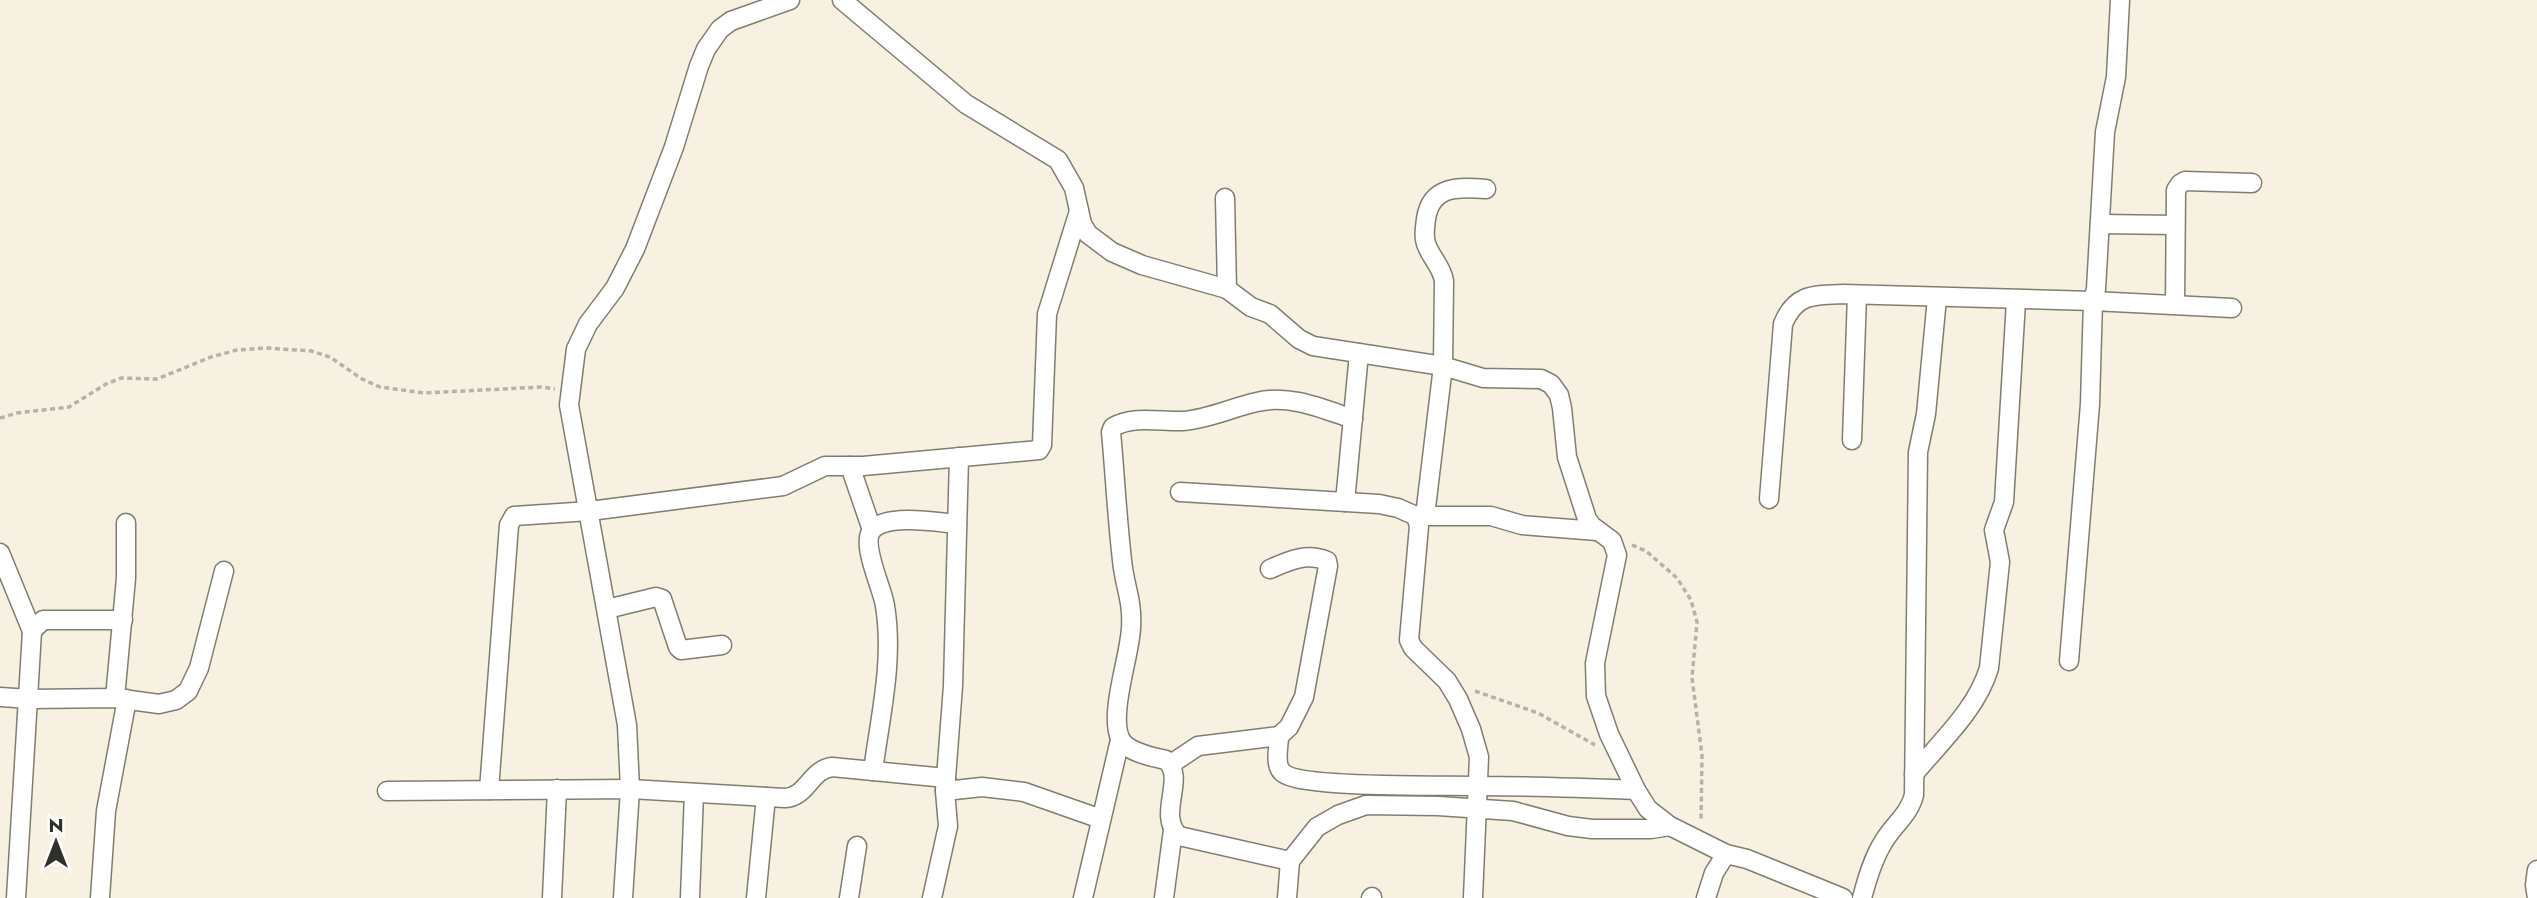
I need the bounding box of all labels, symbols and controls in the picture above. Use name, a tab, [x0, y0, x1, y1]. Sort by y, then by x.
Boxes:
north arrow	[21, 807, 91, 877]
text: N	[48, 812, 64, 839]

